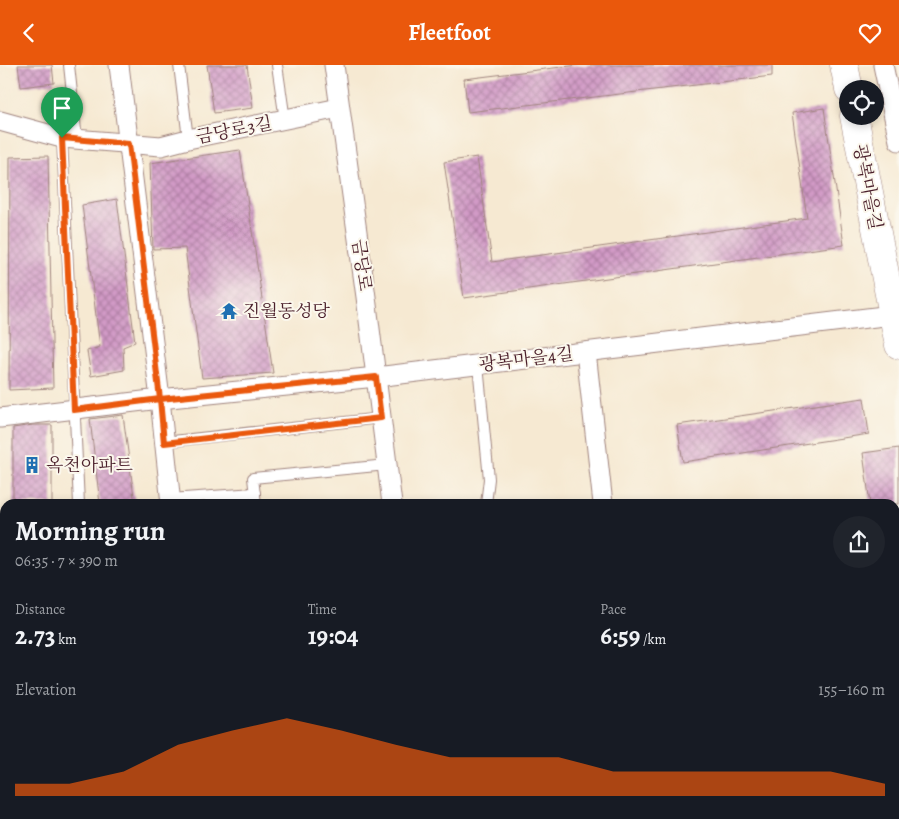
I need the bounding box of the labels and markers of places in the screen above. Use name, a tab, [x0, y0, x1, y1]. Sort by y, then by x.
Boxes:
pin	[41, 87, 83, 138]
place label: 진월동성당	[243, 299, 331, 323]
temple icon: 진월동성당	[219, 301, 239, 321]
place label: 옥천아파트	[46, 453, 134, 477]
building icon: 옥천아파트	[22, 455, 42, 475]

